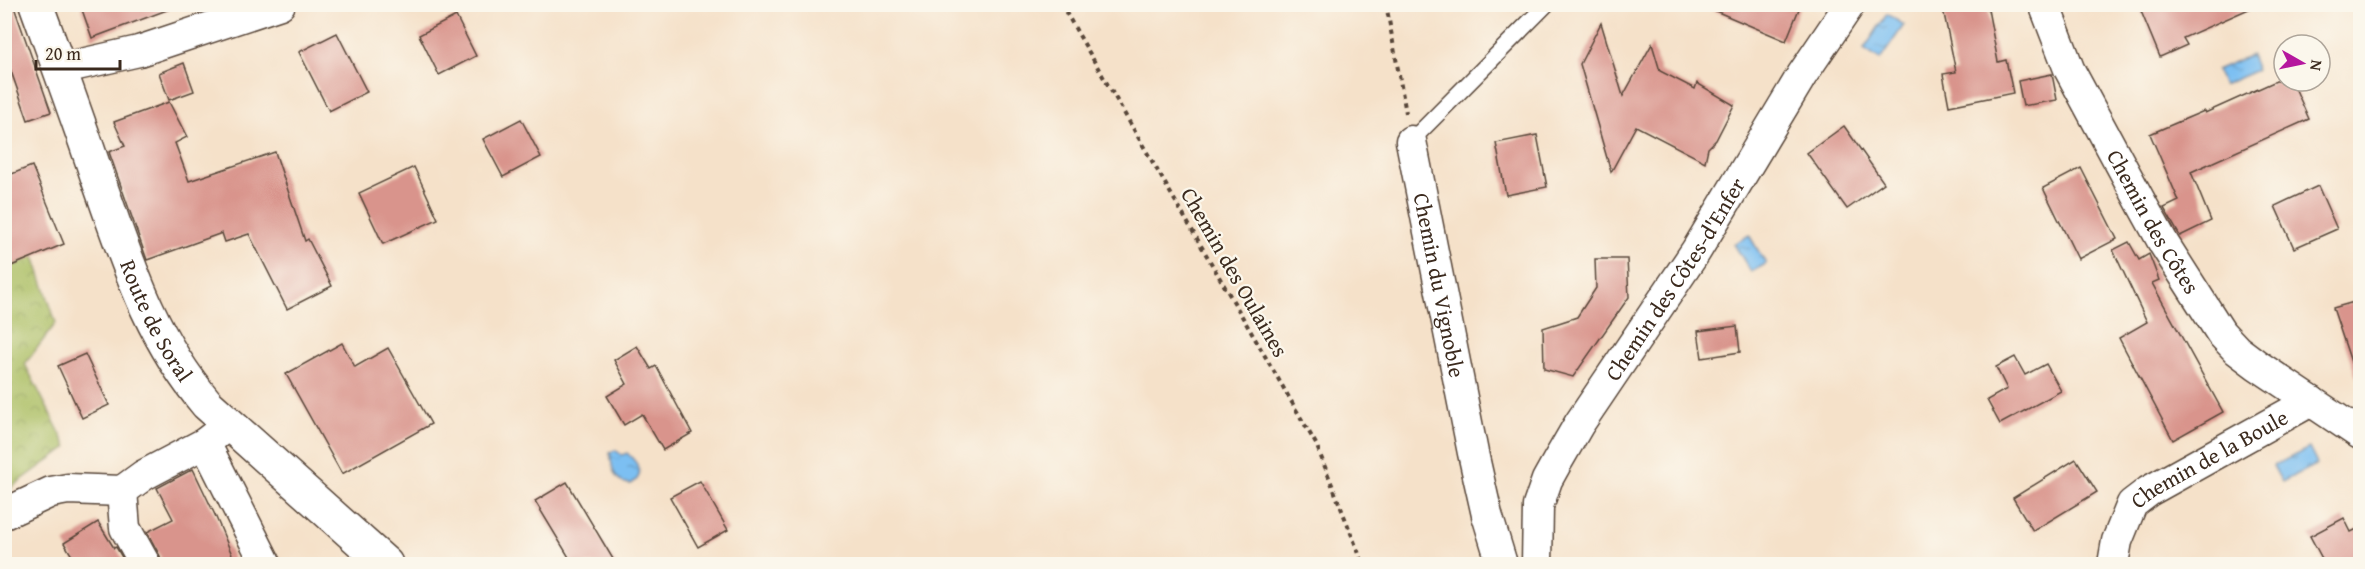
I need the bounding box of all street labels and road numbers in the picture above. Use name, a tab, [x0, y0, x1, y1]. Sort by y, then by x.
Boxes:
street label: Chemin des Côtes	[2099, 144, 2208, 300]
street label: Chemin des Côtes-d'Enfer	[1597, 171, 1753, 387]
street label: Chemin des Oulaines	[1173, 181, 1297, 363]
street label: Chemin du Vignoble	[1406, 190, 1474, 380]
street label: Route de Soral	[112, 255, 201, 388]
street label: Chemin de la Boule	[2123, 401, 2294, 516]

